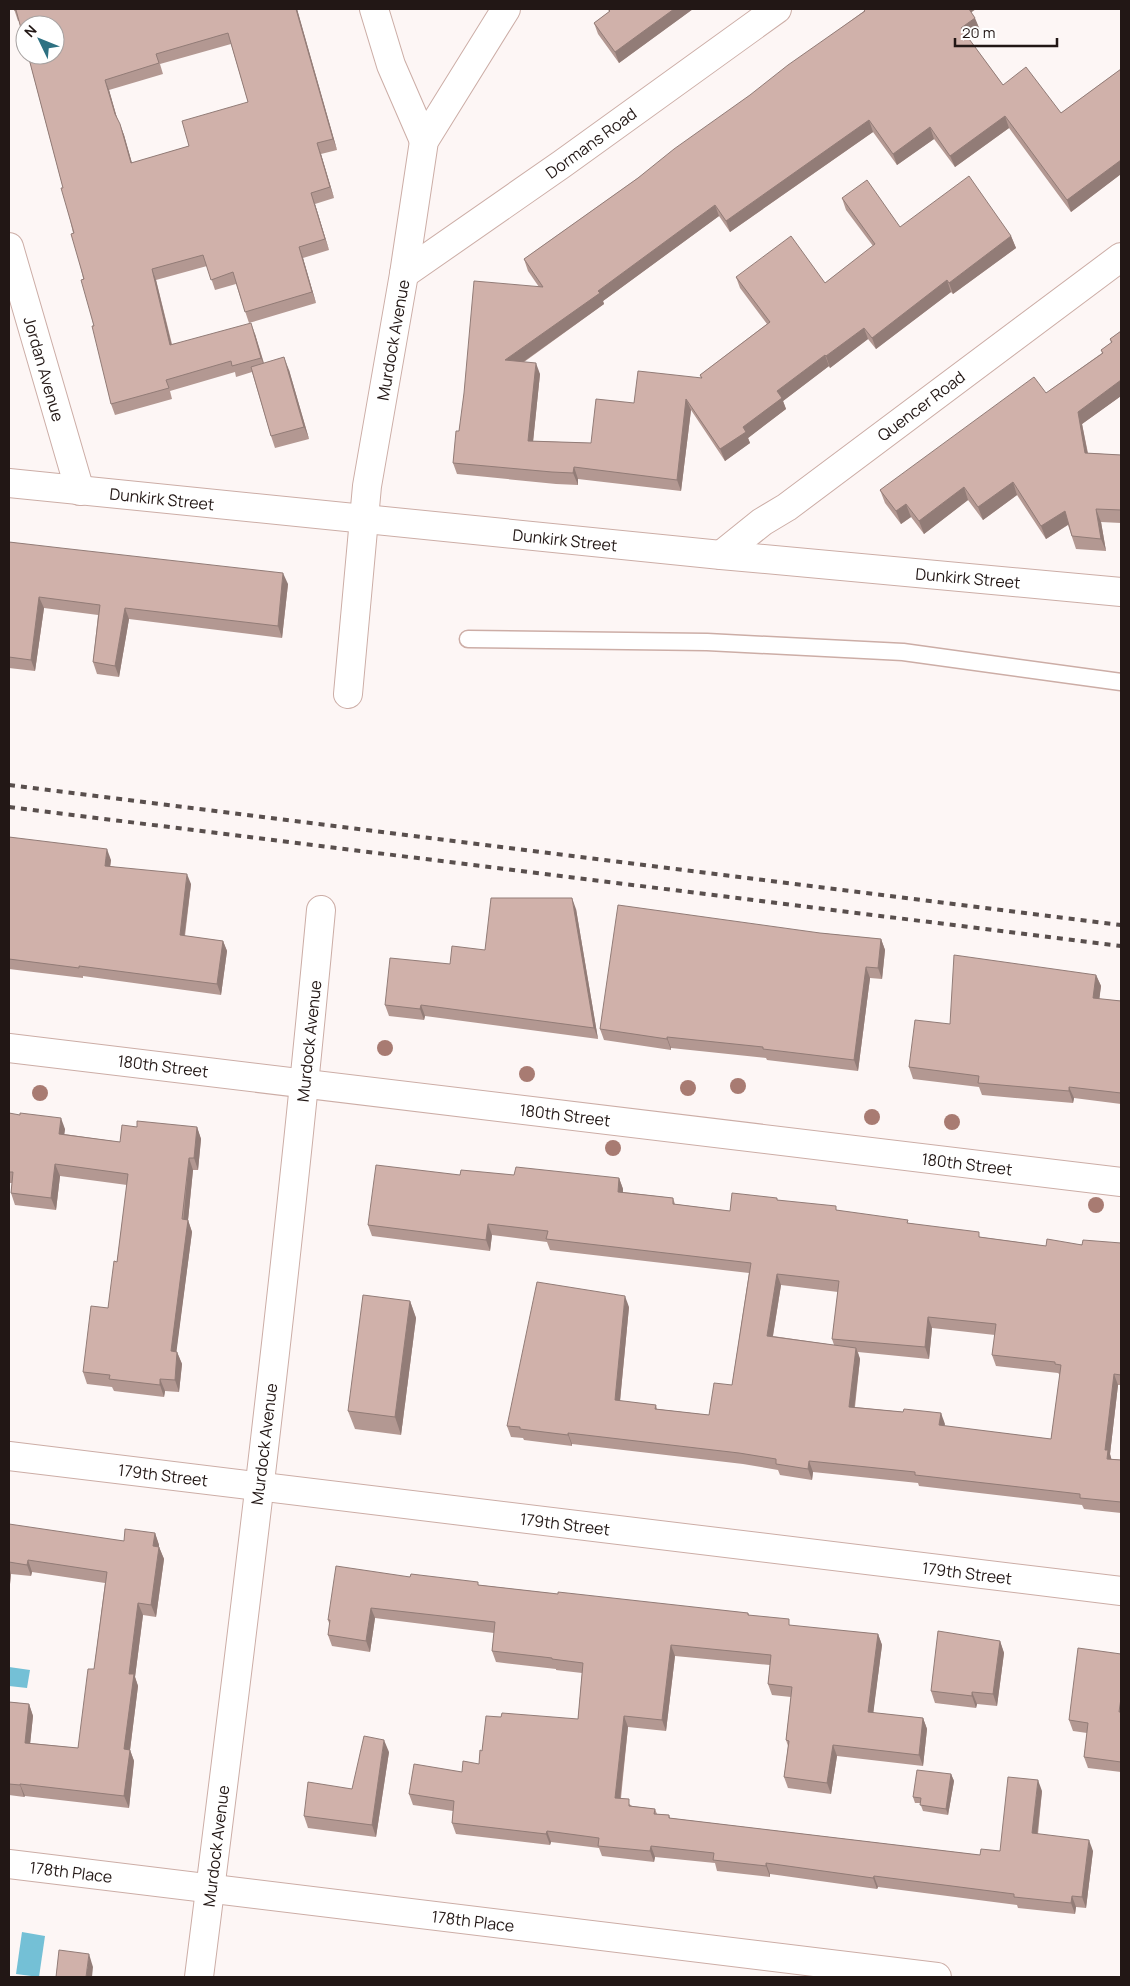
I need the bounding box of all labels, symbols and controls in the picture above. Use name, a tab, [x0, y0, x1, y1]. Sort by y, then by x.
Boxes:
north arrow	[15, 15, 65, 65]
scale bar	[955, 15, 1058, 47]
text: N	[20, 21, 41, 41]
text: 20 m	[962, 22, 995, 43]
street label: Dormans Road	[541, 103, 641, 183]
street label: Murdock Avenue	[372, 278, 414, 402]
street label: Jordan Avenue	[18, 314, 70, 424]
street label: Quencer Road	[873, 366, 969, 446]
street label: Dunkirk Street	[108, 483, 216, 515]
street label: Dunkirk Street	[511, 524, 619, 556]
street label: Dunkirk Street	[915, 562, 1021, 594]
street label: Murdock Avenue	[292, 979, 326, 1103]
street label: 180th Street	[116, 1050, 210, 1082]
street label: 180th Street	[518, 1099, 612, 1131]
street label: 180th Street	[920, 1148, 1014, 1180]
street label: Murdock Avenue	[246, 1382, 282, 1506]
street label: 179th Street	[117, 1459, 209, 1491]
street label: 179th Street	[519, 1508, 611, 1540]
street label: 179th Street	[921, 1557, 1013, 1589]
street label: Murdock Avenue	[198, 1784, 234, 1908]
street label: 178th Place	[28, 1856, 114, 1888]
street label: 178th Place	[430, 1905, 516, 1937]

